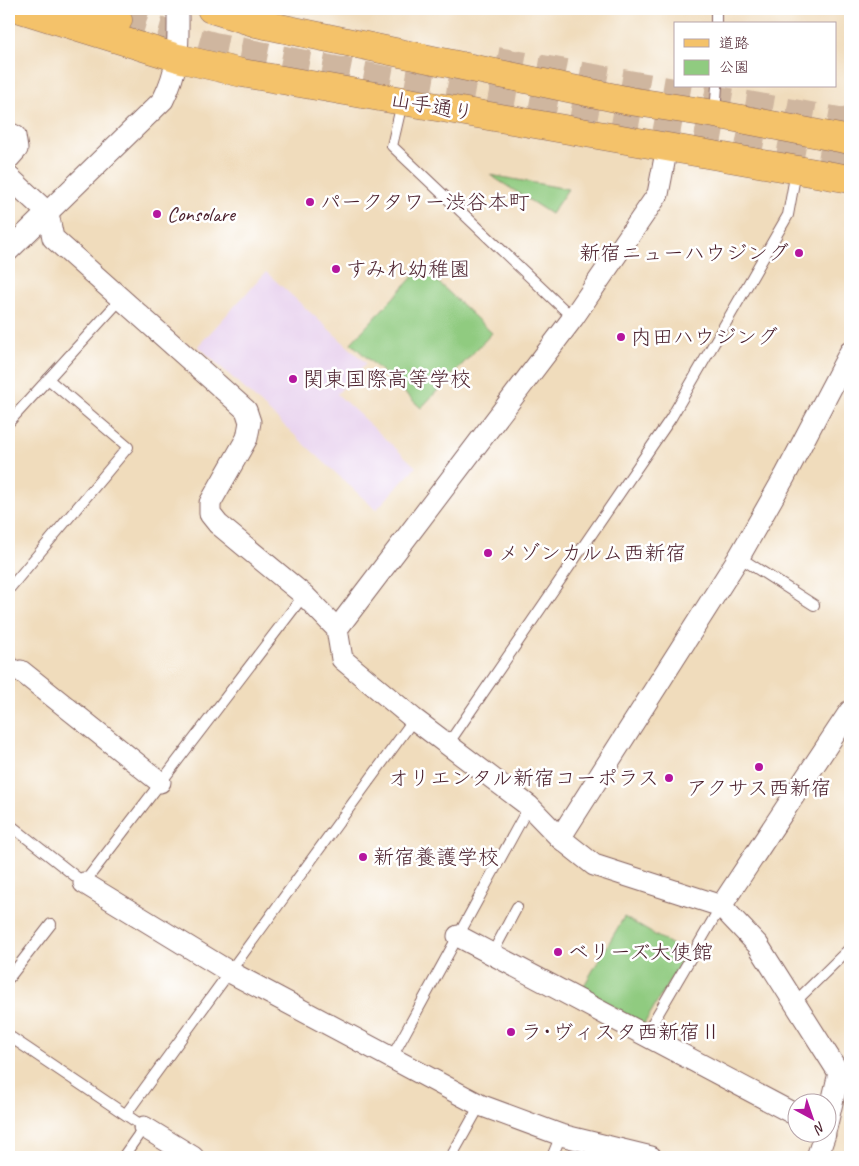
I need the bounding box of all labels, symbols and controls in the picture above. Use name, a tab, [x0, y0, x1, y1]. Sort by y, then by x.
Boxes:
legend	[674, 22, 836, 88]
text: 道路	[719, 34, 749, 53]
text: 公園	[719, 58, 749, 77]
street label: 山手通り	[388, 86, 476, 126]
place label: パークタワー渋谷本町	[320, 189, 530, 215]
marker: パークタワー渋谷本町	[304, 196, 316, 208]
place label: Consolare	[167, 201, 237, 227]
marker: Consolare	[151, 208, 163, 220]
place label: 新宿ニューハウジング	[579, 240, 789, 266]
marker: 新宿ニューハウジング	[793, 247, 805, 259]
place label: すみれ幼稚園	[346, 256, 470, 282]
marker: すみれ幼稚園	[330, 263, 342, 275]
place label: 内田ハウジング	[631, 324, 778, 350]
marker: 内田ハウジング	[615, 331, 627, 343]
place label: 関東国際高等学校	[303, 366, 471, 392]
marker: 関東国際高等学校	[287, 373, 299, 385]
place label: メゾンカルム西新宿	[498, 540, 686, 566]
marker: メゾンカルム西新宿	[482, 547, 494, 559]
marker: アクサス西新宿	[753, 761, 765, 773]
place label: オリエンタル新宿コーポラス	[388, 765, 659, 791]
marker: オリエンタル新宿コーポラス	[663, 772, 675, 784]
place label: アクサス西新宿	[687, 775, 831, 801]
place label: 新宿養護学校	[373, 844, 499, 870]
marker: 新宿養護学校	[357, 851, 369, 863]
place label: ベリーズ大使館	[568, 939, 713, 965]
marker: ベリーズ大使館	[552, 946, 564, 958]
place label: ラ･ヴィスタ西新宿Ⅱ	[521, 1019, 721, 1045]
marker: ラ･ヴィスタ西新宿Ⅱ	[505, 1026, 517, 1038]
north arrow	[786, 1094, 836, 1144]
text: N	[809, 1118, 829, 1138]

